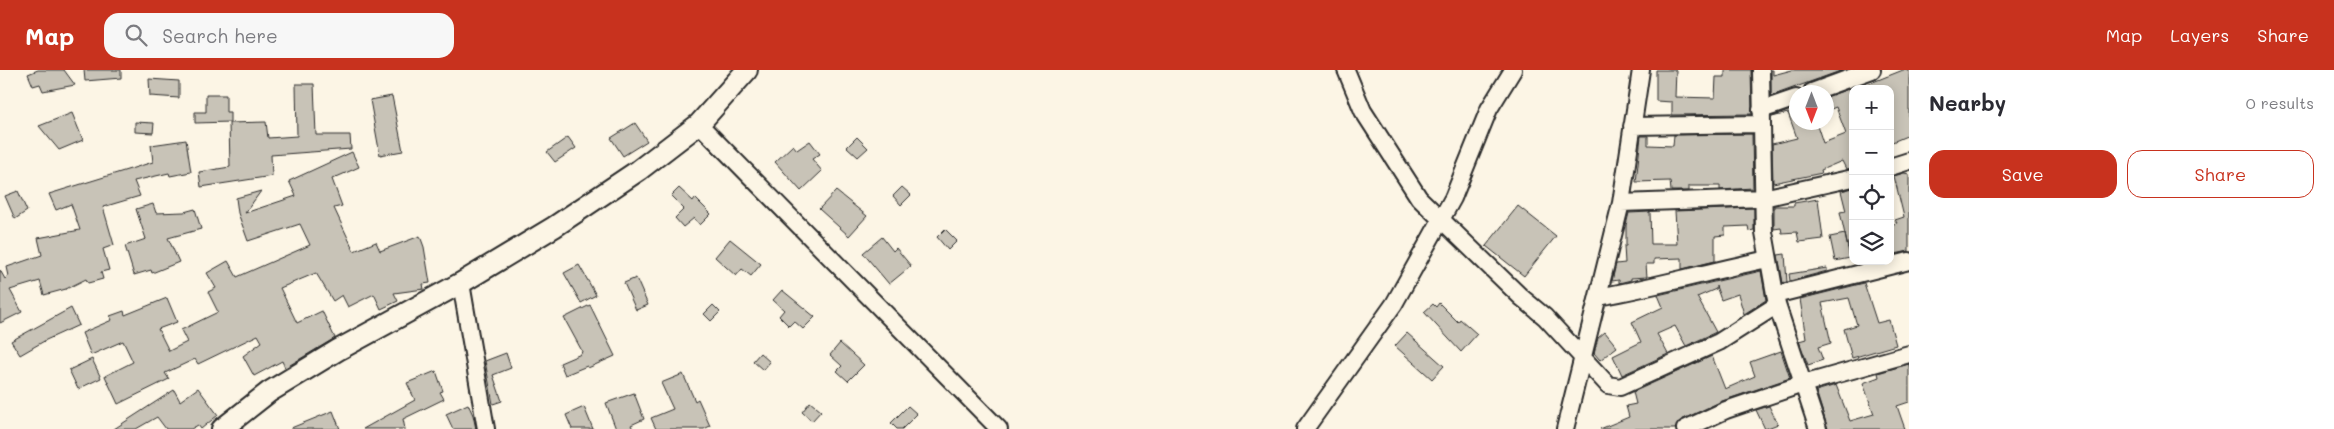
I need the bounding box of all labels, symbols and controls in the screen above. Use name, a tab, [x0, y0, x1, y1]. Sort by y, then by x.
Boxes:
search box	[104, 13, 454, 58]
text: Map	[25, 20, 74, 51]
icon: search	[122, 21, 150, 49]
text: Search here	[162, 23, 278, 48]
text: Map	[2106, 23, 2142, 47]
text: Layers	[2170, 23, 2229, 47]
text: Share	[2257, 23, 2309, 47]
north arrow	[1789, 85, 1834, 130]
map controls	[1849, 85, 1894, 265]
button: +	[1849, 85, 1894, 130]
text: Nearby	[1929, 89, 2006, 116]
text: 0 results	[2246, 92, 2314, 113]
button: −	[1849, 130, 1894, 175]
button: Save	[1929, 150, 2117, 198]
button: Share	[2127, 150, 2314, 198]
button: locate	[1849, 175, 1894, 220]
button: layers	[1849, 220, 1894, 265]

